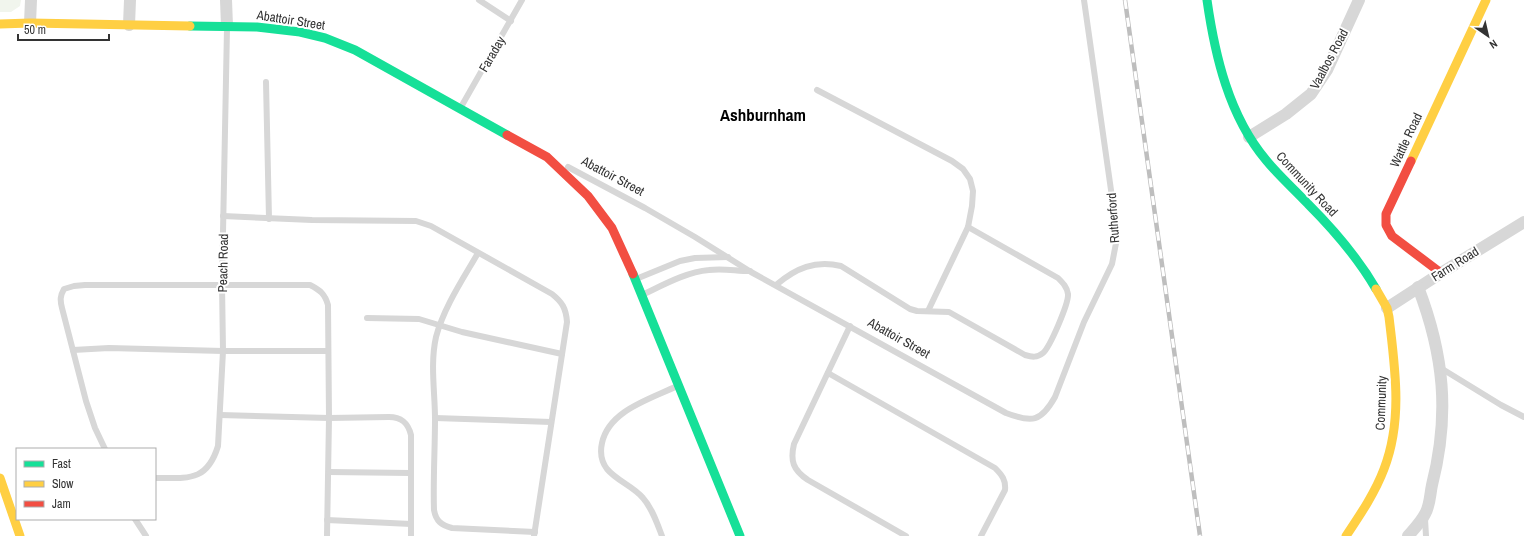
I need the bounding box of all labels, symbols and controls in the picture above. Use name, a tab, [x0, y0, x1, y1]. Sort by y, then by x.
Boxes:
street label: Abattoir Street	[255, 6, 326, 34]
scale bar	[18, 16, 109, 42]
north arrow	[1468, 16, 1508, 56]
text: 50 m	[24, 22, 46, 38]
street label: Vaalbos Road	[1306, 26, 1352, 92]
street label: Faraday	[475, 32, 509, 75]
text: N	[1487, 37, 1500, 52]
district label: Ashburnham	[720, 103, 806, 126]
street label: Wattle Road	[1386, 110, 1426, 170]
street label: Community Road	[1272, 148, 1342, 220]
street label: Abattoir Street	[578, 152, 647, 200]
street label: Rutherford	[1103, 192, 1123, 244]
street label: Peach Road	[214, 233, 232, 292]
street label: Farm Road	[1428, 243, 1482, 285]
street label: Abattoir Street	[864, 313, 933, 362]
street label: Community	[1372, 375, 1390, 431]
legend	[16, 448, 156, 520]
text: Fast	[52, 456, 71, 472]
text: Slow	[52, 476, 74, 492]
text: Jam	[52, 496, 71, 512]

